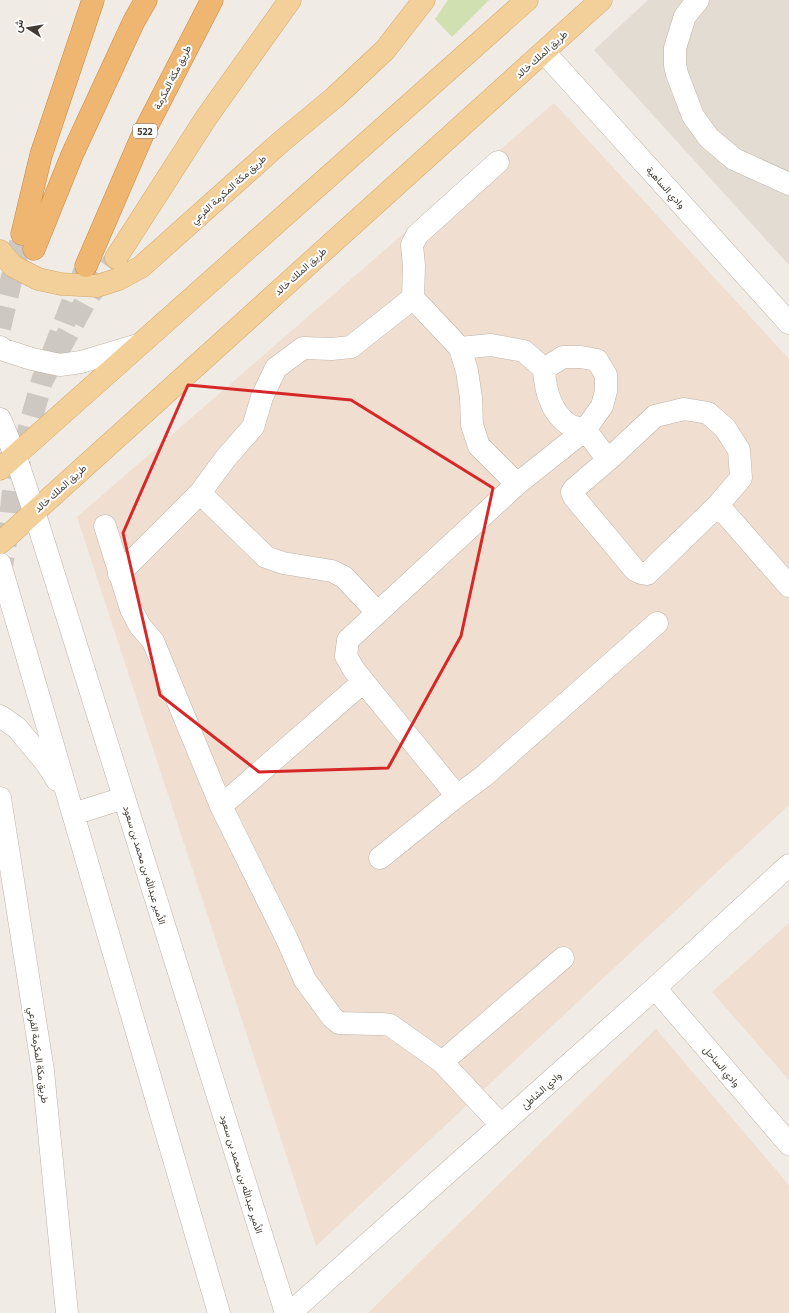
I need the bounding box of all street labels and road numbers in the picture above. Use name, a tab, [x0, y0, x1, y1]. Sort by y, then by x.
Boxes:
street label: طريق الملك خالد	[513, 27, 570, 81]
street label: طريق مكة المكرمة	[151, 43, 194, 111]
road number: 522	[133, 124, 157, 138]
street label: طريق مكة المكرمة الفرعي	[188, 152, 270, 228]
street label: وادي الساهية	[642, 163, 688, 213]
street label: طريق الملك خالد	[272, 244, 329, 298]
street label: طريق الملك خالد	[32, 461, 89, 515]
street label: الأمير عبدالله بن محمد بن سعود	[120, 804, 169, 926]
street label: طريق مكة المكرمة الفرعي	[23, 1006, 52, 1105]
street label: وادي الساحل	[699, 1043, 743, 1091]
street label: وادي الشاطئ	[518, 1069, 566, 1113]
street label: الأمير عبدالله بن محمد بن سعود	[217, 1113, 266, 1235]

